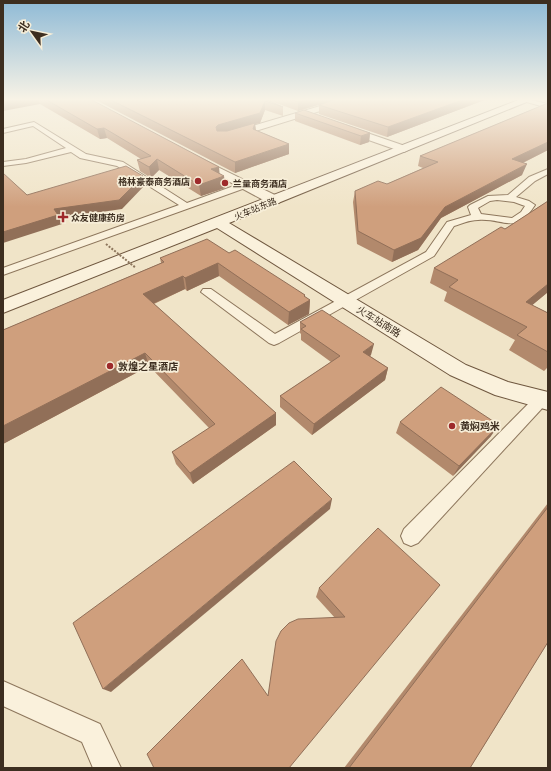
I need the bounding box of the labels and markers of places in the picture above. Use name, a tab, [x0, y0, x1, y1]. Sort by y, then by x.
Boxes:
place label: 格林豪泰商务酒店	[118, 175, 190, 187]
marker: 格林豪泰商务酒店	[193, 176, 203, 186]
place label: 兰量商务酒店	[233, 177, 287, 189]
marker: 兰量商务酒店	[220, 178, 230, 188]
place label: 众友健康药房	[71, 211, 125, 223]
marker: 众友健康药房	[58, 212, 68, 222]
place label: 敦煌之星酒店	[118, 359, 178, 373]
marker: 敦煌之星酒店	[105, 361, 115, 371]
place label: 黄焖鸡米	[460, 419, 500, 433]
marker: 黄焖鸡米	[447, 421, 457, 431]

